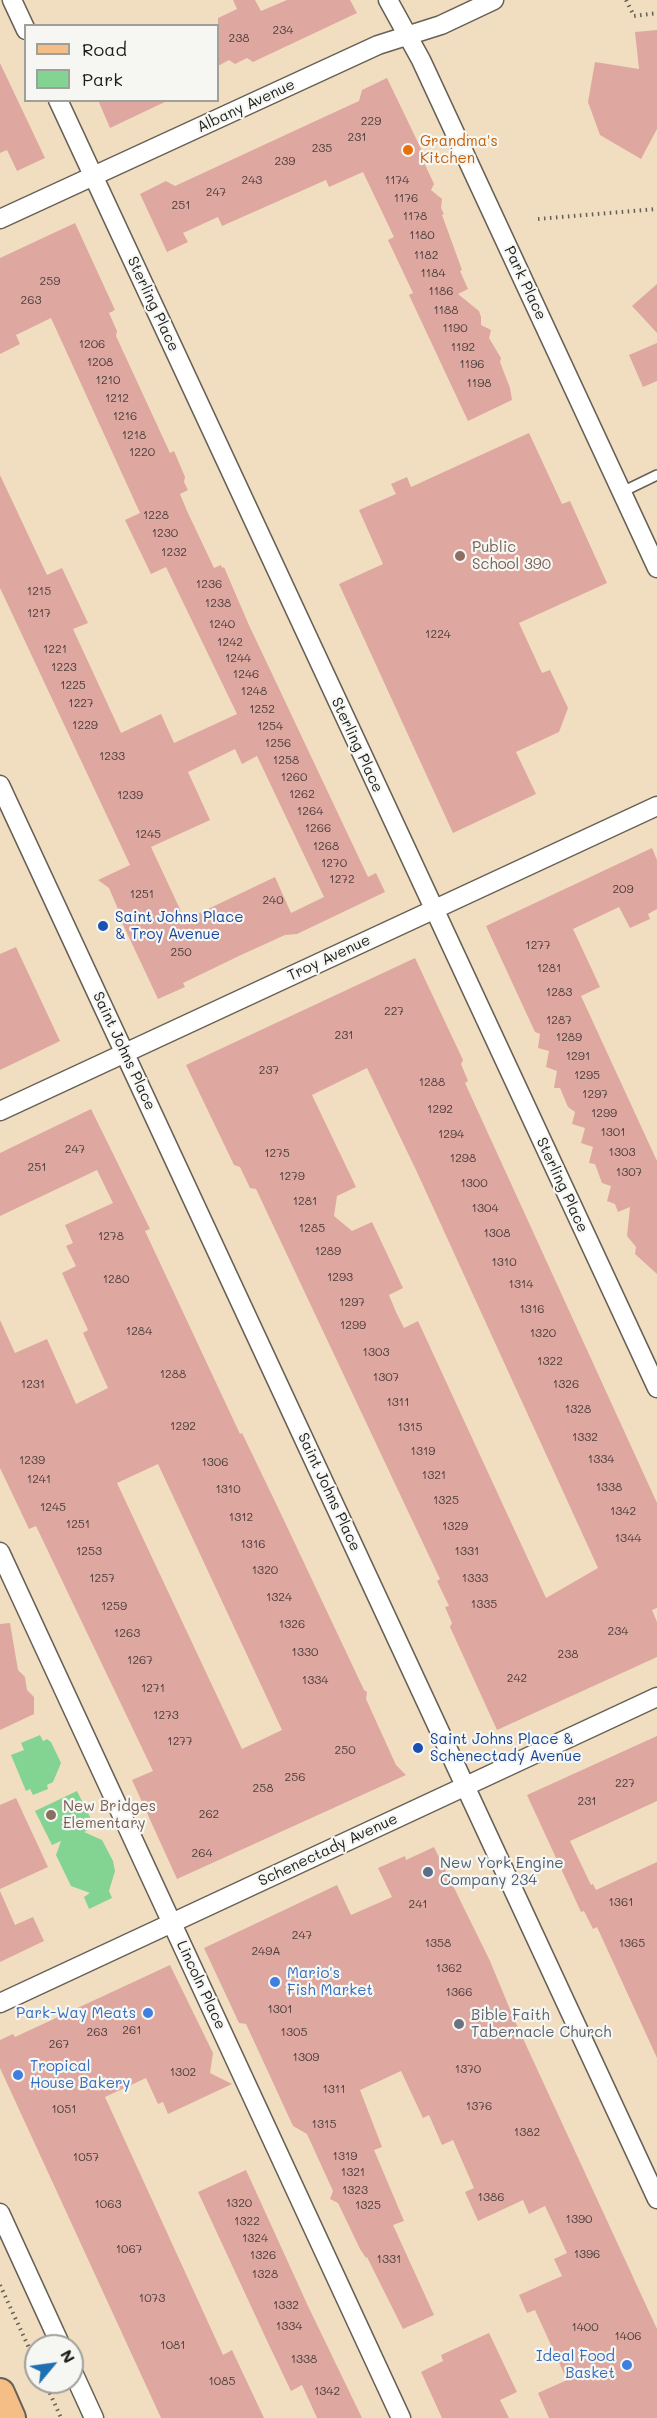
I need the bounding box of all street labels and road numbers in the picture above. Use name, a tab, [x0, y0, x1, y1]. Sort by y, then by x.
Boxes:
street label: Albany Avenue	[194, 75, 298, 137]
street label: Park Place	[500, 243, 550, 323]
street label: Sterling Place	[123, 254, 183, 354]
street label: Sterling Place	[327, 695, 387, 795]
street label: Troy Avenue	[285, 931, 373, 985]
street label: Saint Johns Place	[89, 989, 159, 1113]
street label: Sterling Place	[532, 1135, 592, 1235]
street label: Saint Johns Place	[294, 1430, 364, 1554]
street label: Schenectady Avenue	[256, 1810, 400, 1890]
street label: Lincoln Place	[173, 1938, 229, 2032]

